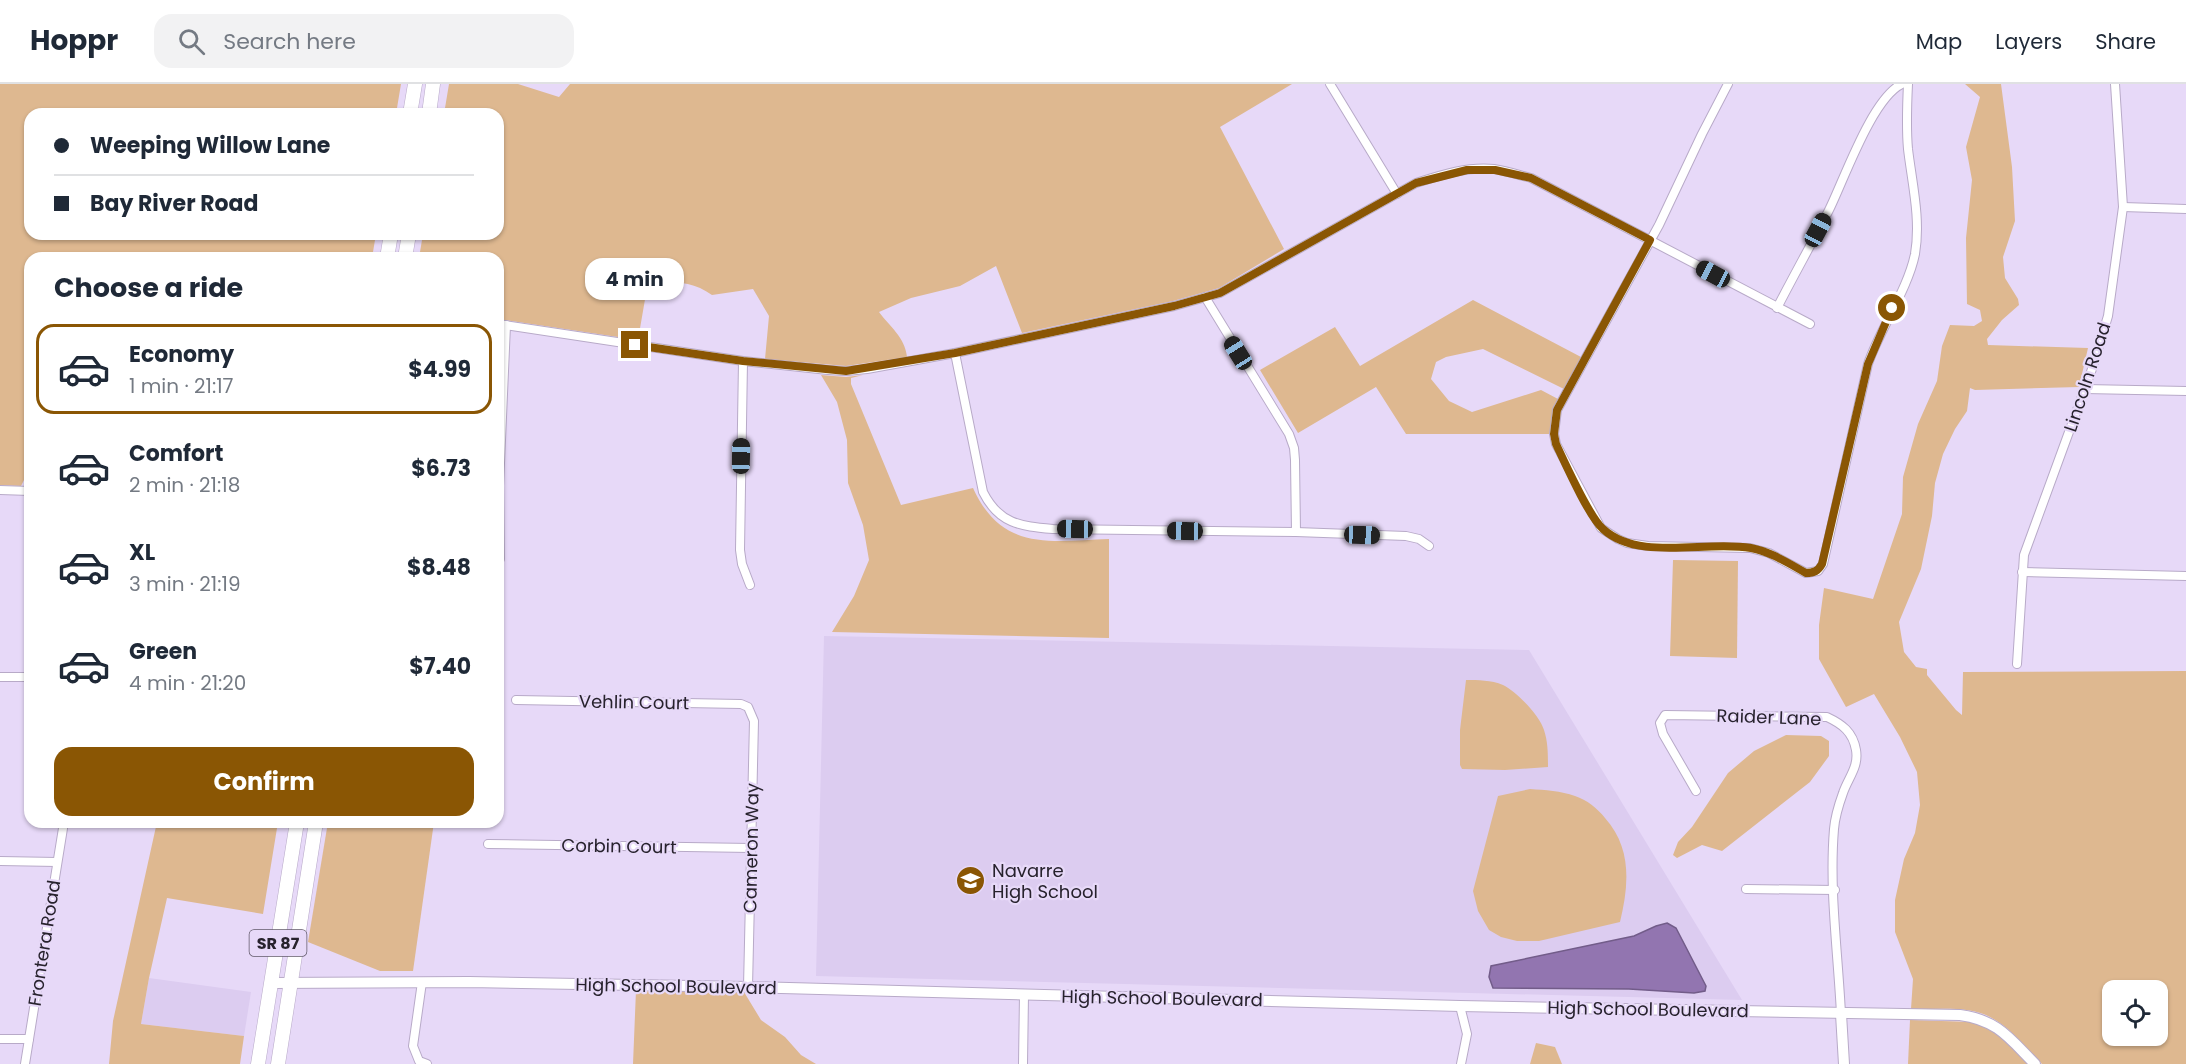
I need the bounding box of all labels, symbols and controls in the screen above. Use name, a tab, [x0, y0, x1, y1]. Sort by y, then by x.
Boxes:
search box	[154, 14, 574, 68]
text: Hoppr	[30, 21, 118, 60]
icon: search	[175, 25, 208, 58]
text: Search here	[223, 26, 356, 57]
text: Map	[1916, 27, 1962, 56]
text: Layers	[1995, 27, 2062, 56]
text: Share	[2095, 27, 2156, 56]
text: Weeping Willow Lane	[90, 130, 330, 161]
text: Bay River Road	[90, 188, 258, 219]
car	[1802, 210, 1834, 250]
callout: 4 min	[586, 258, 684, 300]
car	[1693, 258, 1733, 290]
text: 4 min	[605, 265, 664, 293]
text: Choose a ride	[54, 269, 243, 306]
route start	[1878, 294, 1905, 321]
street label: Lincoln Road	[2058, 319, 2116, 435]
route end	[621, 331, 648, 358]
car	[1221, 333, 1255, 373]
text: Economy	[129, 339, 234, 370]
icon: car	[57, 342, 111, 396]
text: $4.99	[408, 354, 471, 385]
text: 1 min · 21:17	[129, 372, 233, 400]
text: Comfort	[129, 438, 223, 469]
car	[732, 438, 750, 474]
icon: car	[57, 441, 111, 495]
text: $6.73	[411, 453, 471, 484]
text: 2 min · 21:18	[129, 471, 240, 499]
car	[1057, 520, 1093, 538]
car	[1167, 522, 1203, 540]
car	[1344, 525, 1380, 545]
text: XL	[129, 537, 155, 568]
icon: car	[57, 540, 111, 594]
text: $8.48	[407, 552, 471, 583]
text: 3 min · 21:19	[129, 570, 241, 598]
text: Green	[129, 636, 197, 667]
icon: car	[57, 639, 111, 693]
text: $7.40	[409, 651, 471, 682]
text: 4 min · 21:20	[129, 669, 246, 697]
street label: Vehlin Court	[579, 689, 689, 715]
street label: Raider Lane	[1716, 703, 1822, 731]
button: Confirm	[54, 747, 474, 816]
street label: Cameron Way	[737, 783, 765, 913]
street label: Corbin Court	[561, 832, 677, 860]
place label: Navarre High School	[992, 858, 1098, 904]
school or university icon: Navarre High School	[955, 864, 987, 896]
street label: Frontera Road	[22, 878, 66, 1008]
road number: SR 87	[250, 930, 306, 956]
street label: High School Boulevard	[575, 972, 777, 1000]
map controls	[2102, 980, 2168, 1046]
button: locate	[2102, 980, 2168, 1046]
street label: High School Boulevard	[1061, 984, 1263, 1012]
street label: High School Boulevard	[1547, 995, 1749, 1023]

